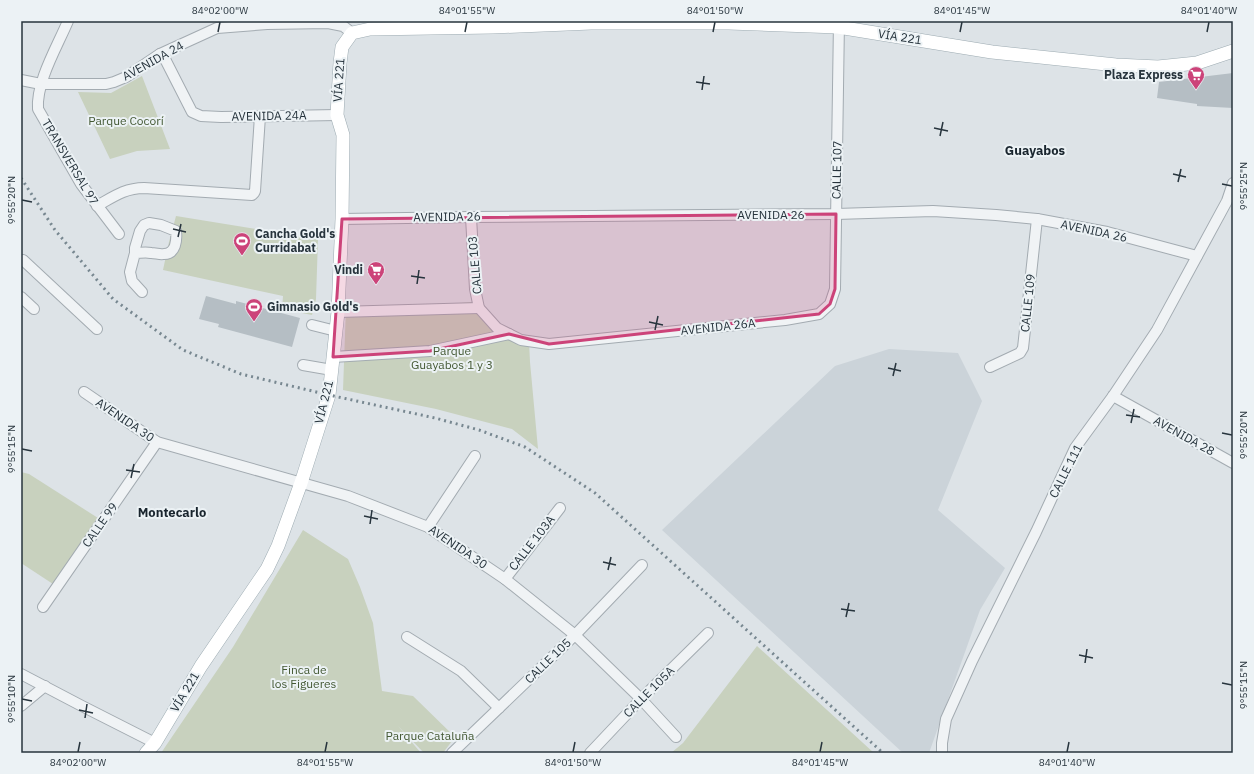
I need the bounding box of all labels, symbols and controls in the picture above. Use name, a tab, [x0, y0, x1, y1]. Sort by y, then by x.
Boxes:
text: 84°02'00"W	[192, 4, 248, 17]
text: 84°01'55"W	[439, 4, 495, 17]
text: 84°01'50"W	[687, 4, 743, 17]
text: 84°01'45"W	[934, 4, 990, 17]
text: 84°01'40"W	[1181, 4, 1237, 17]
street label: VÍA 221	[877, 26, 923, 47]
street label: AVENIDA 24	[120, 38, 186, 84]
street label: VÍA 221	[329, 57, 348, 103]
supermarket icon: Plaza Express	[1186, 65, 1206, 90]
place label: Plaza Express	[1104, 67, 1183, 82]
street label: AVENIDA 24A	[231, 107, 307, 124]
park label: Parque Cocorí	[88, 113, 164, 128]
street label: TRANSVERSAL 97	[39, 116, 102, 207]
street label: CALLE 107	[828, 141, 845, 199]
district label: Guayabos	[1005, 142, 1066, 159]
text: 9°55'25"N	[1237, 162, 1250, 210]
text: 9°55'20"N	[5, 176, 18, 224]
street label: AVENIDA 26	[737, 207, 805, 222]
street label: AVENIDA 26	[413, 208, 481, 225]
street label: AVENIDA 26	[1059, 216, 1129, 245]
place label: Cancha Gold's Curridabat	[255, 226, 335, 255]
sports icon: Cancha Gold's Curridabat	[232, 231, 252, 256]
street label: CALLE 103	[464, 235, 485, 295]
supermarket icon: Vindi	[366, 260, 386, 285]
place label: Vindi	[334, 262, 363, 277]
street label: CALLE 109	[1017, 273, 1038, 333]
sports icon: Gimnasio Gold's	[244, 297, 264, 322]
place label: Gimnasio Gold's	[267, 299, 358, 314]
street label: AVENIDA 26A	[680, 315, 756, 338]
park label: Parque Guayabos 1 y 3	[411, 343, 493, 372]
street label: VÍA 221	[311, 379, 336, 425]
street label: AVENIDA 30	[93, 394, 158, 445]
text: 9°55'20"N	[1237, 411, 1250, 459]
street label: AVENIDA 28	[1151, 413, 1217, 459]
text: 9°55'15"N	[5, 425, 18, 473]
street label: CALLE 111	[1046, 441, 1086, 500]
street label: CALLE 99	[79, 499, 120, 550]
district label: Montecarlo	[138, 504, 206, 521]
street label: CALLE 103A	[505, 512, 558, 573]
street label: AVENIDA 30	[426, 521, 491, 572]
street label: CALLE 105	[521, 635, 574, 686]
text: 9°55'15"N	[1237, 661, 1250, 709]
park label: Finca de los Figueres	[272, 662, 337, 691]
street label: CALLE 105A	[620, 663, 678, 720]
street label: VÍA 221	[167, 669, 202, 715]
text: 9°55'10"N	[5, 675, 18, 723]
park label: Parque Cataluña	[386, 728, 475, 743]
text: 84°02'00"W	[50, 756, 106, 769]
text: 84°01'55"W	[297, 756, 353, 769]
text: 84°01'50"W	[545, 756, 601, 769]
text: 84°01'45"W	[792, 756, 848, 769]
text: 84°01'40"W	[1039, 756, 1095, 769]

